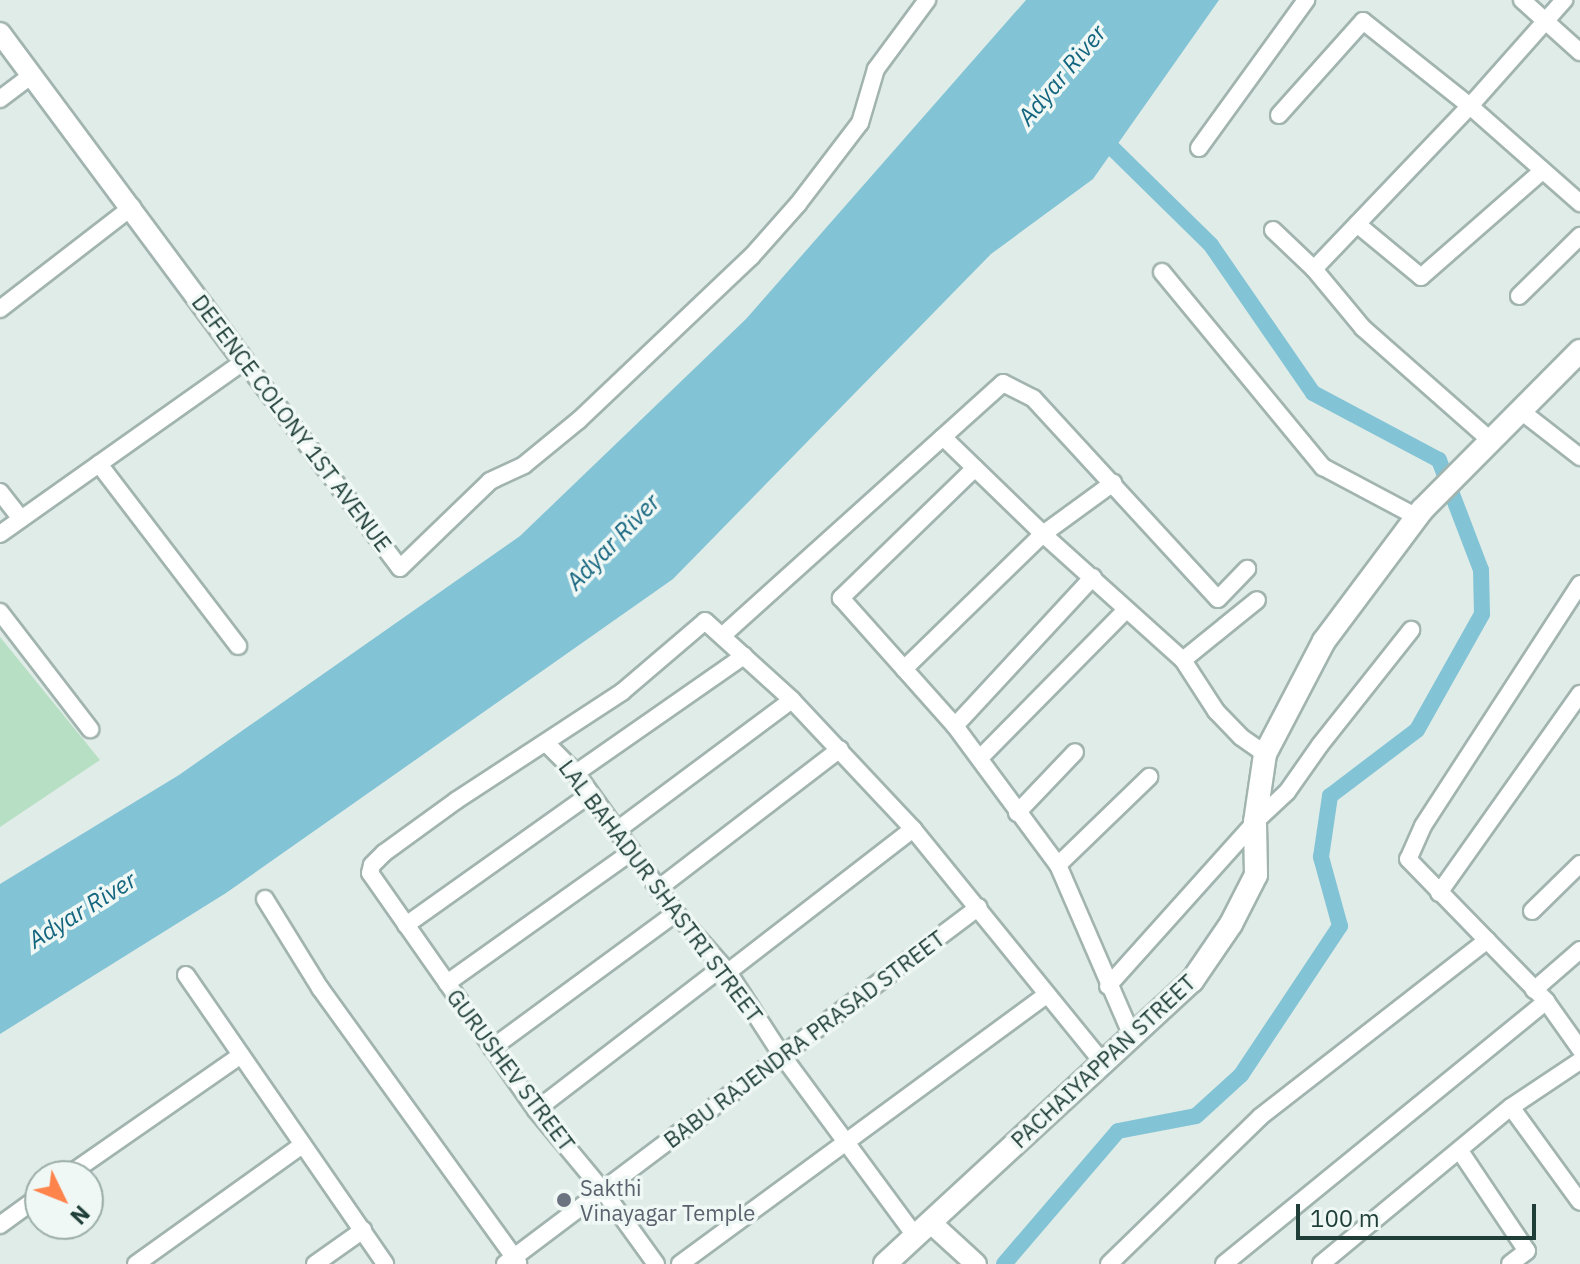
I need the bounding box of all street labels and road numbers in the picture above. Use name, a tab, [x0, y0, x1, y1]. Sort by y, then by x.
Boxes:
street label: DEFENCE COLONY 1ST AVENUE	[187, 289, 397, 557]
street label: LAL BAHADUR SHASTRI STREET	[554, 755, 768, 1027]
street label: BABU RAJENDRA PRASAD STREET	[658, 925, 950, 1153]
street label: PACHAIYAPPAN STREET	[1005, 969, 1201, 1153]
street label: GURUSHEV STREET	[442, 984, 580, 1156]

